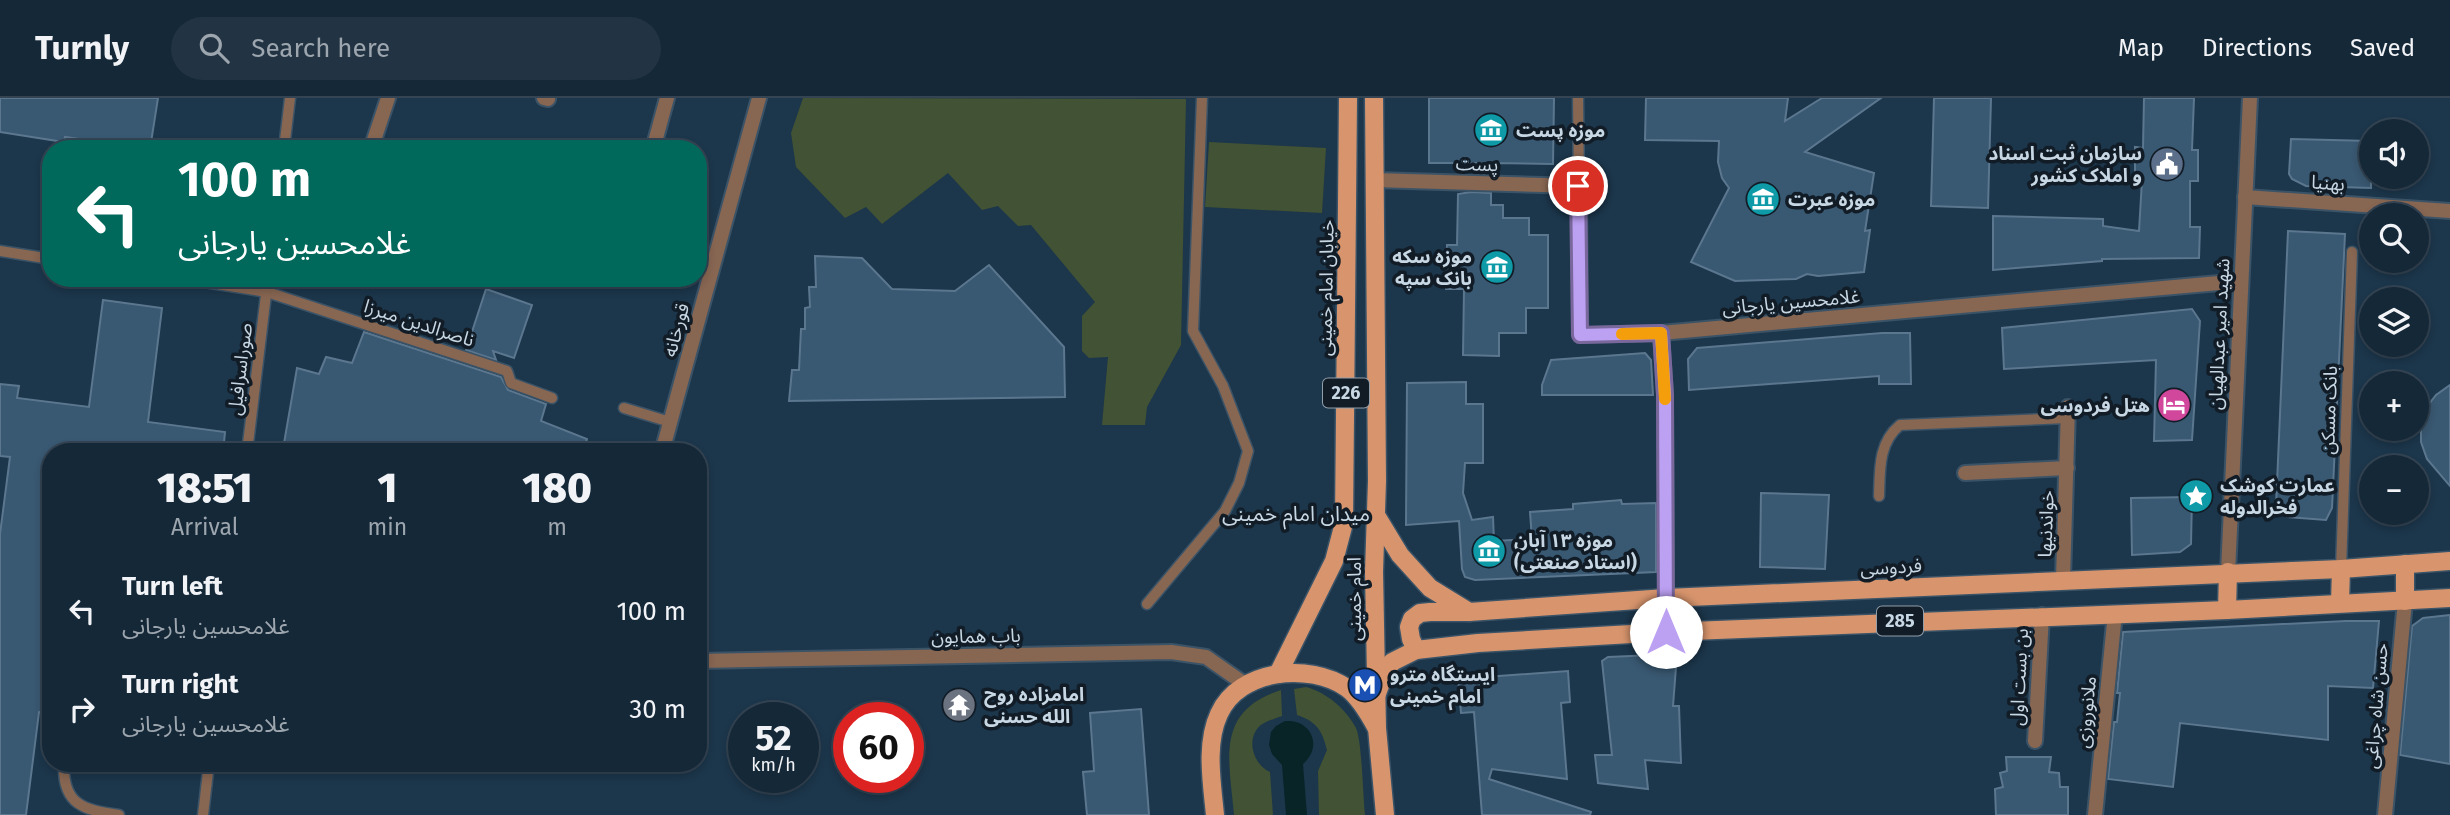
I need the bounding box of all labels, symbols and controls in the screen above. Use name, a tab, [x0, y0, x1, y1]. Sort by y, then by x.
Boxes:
search box	[171, 17, 661, 80]
text: Turnly	[35, 28, 129, 68]
icon: search	[195, 29, 233, 67]
text: Search here	[251, 33, 390, 64]
text: Map	[2118, 34, 2164, 62]
text: Directions	[2202, 34, 2312, 62]
text: Saved	[2350, 34, 2415, 62]
museum icon: موزه پست	[1472, 111, 1510, 149]
place label: موزه پست	[1516, 119, 1605, 142]
map controls	[2359, 119, 2429, 525]
button: sound	[2359, 119, 2429, 189]
place label: سازمان ثبت اسناد و املاک کشور	[1988, 142, 2142, 187]
public building icon: سازمان ثبت اسناد و املاک کشور	[2148, 145, 2186, 183]
text: 100 m	[178, 150, 311, 209]
street label: پست	[1455, 152, 1499, 177]
pin	[1548, 156, 1608, 216]
icon: arrive	[1559, 167, 1597, 205]
icon: left	[63, 168, 154, 259]
street label: بهنیا	[2310, 170, 2346, 196]
museum icon: موزه عبرت	[1744, 180, 1782, 218]
place label: موزه عبرت	[1788, 188, 1875, 211]
button: search	[2359, 203, 2429, 273]
street label: خیابان امام خمینی	[1313, 220, 1342, 357]
text: غلامحسین یارجانی	[178, 224, 411, 262]
place label: موزه سکه بانک سپه	[1392, 245, 1472, 290]
museum icon: موزه سکه بانک سپه	[1478, 248, 1516, 286]
street label: شهید امیر عبدالهیان	[2204, 258, 2234, 410]
street label: غلامحسین یارجانی	[1721, 285, 1861, 319]
button: layers	[2359, 287, 2429, 357]
street label: ناصرالدین میرزا	[361, 294, 477, 352]
street label: قورخانه	[658, 301, 694, 359]
street label: صوراسرافیل	[223, 321, 257, 417]
street label: بانک مسکن	[2316, 365, 2342, 455]
button: +	[2359, 371, 2429, 441]
road number: 226	[1323, 379, 1369, 408]
hotel icon: هتل فردوسی	[2155, 386, 2193, 424]
place label: هتل فردوسی	[2040, 394, 2150, 417]
button: −	[2359, 455, 2429, 525]
text: 18:51	[157, 463, 253, 513]
text: 1	[377, 463, 397, 513]
text: 180	[522, 463, 592, 513]
place label: عمارت کوشک فخرالدوله	[2220, 474, 2335, 519]
place icon: عمارت کوشک فخرالدوله	[2177, 477, 2215, 515]
street label: خواندنیها	[2033, 490, 2059, 558]
district label: میدان امام خمینی	[1222, 501, 1370, 530]
text: Arrival	[171, 513, 238, 541]
text: min	[368, 513, 407, 541]
text: m	[547, 513, 567, 541]
place label: موزه ۱۳ آبان (استاد صنعتی)	[1514, 529, 1637, 574]
museum icon: موزه ۱۳ آبان (استاد صنعتی)	[1470, 532, 1508, 570]
street label: فردوسی	[1859, 554, 1923, 580]
street label: امام خمینی	[1343, 557, 1369, 641]
text: Turn left	[122, 571, 223, 602]
icon: left	[63, 592, 101, 630]
position arrow	[1629, 595, 1703, 669]
text: 100 m	[617, 596, 686, 627]
road number: 285	[1877, 606, 1923, 636]
text: غلامحسین یارجانی	[122, 612, 290, 640]
street label: باب همایون	[931, 624, 1021, 648]
street label: بن بست اول	[2005, 628, 2033, 726]
street label: حسن شاه چراغی	[2359, 642, 2394, 770]
place label: ایستگاه مترو امام خمینی	[1390, 663, 1495, 711]
metro station icon: ایستگاه مترو امام خمینی	[1346, 666, 1384, 704]
text: Turn right	[122, 669, 239, 700]
street label: ملانوروزی	[2071, 675, 2101, 749]
place label: امامزاده روح الله حسنی	[984, 683, 1084, 728]
temple icon: امامزاده روح الله حسنی	[940, 686, 978, 724]
icon: right	[63, 690, 101, 728]
text: 30 m	[629, 694, 686, 725]
speed limit sign: 60	[833, 702, 924, 793]
text: غلامحسین یارجانی	[122, 710, 290, 738]
text: 52	[755, 717, 792, 759]
text: km/h	[751, 754, 796, 776]

